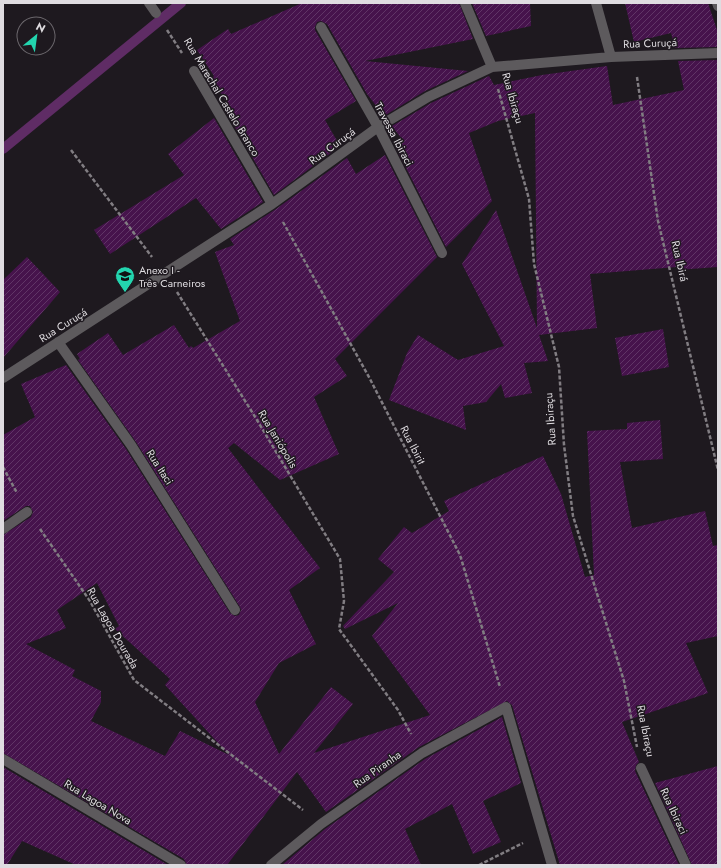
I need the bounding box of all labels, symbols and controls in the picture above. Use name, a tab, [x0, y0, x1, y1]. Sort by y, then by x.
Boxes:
north arrow	[16, 16, 56, 56]
text: N	[33, 18, 49, 36]
street label: Rua Curuçá	[623, 34, 677, 52]
street label: Rua Marechal Castelo Branco	[180, 35, 264, 159]
street label: Rua Ibiraçu	[498, 71, 528, 125]
street label: Travessa Ibiraci	[370, 99, 418, 169]
street label: Rua Curuçá	[305, 124, 359, 168]
street label: Rua Ibirá	[668, 239, 692, 283]
place label: Anexo I - Três Carneiros	[139, 262, 206, 291]
school or university icon: Anexo I - Três Carneiros	[114, 265, 136, 293]
street label: Rua Curuçá	[36, 304, 90, 346]
street label: Rua Ibiraçu	[540, 392, 560, 446]
street label: Rua Janiópolis	[254, 407, 302, 472]
street label: Rua Ibirit	[396, 423, 430, 467]
street label: Rua Itaci	[143, 446, 177, 488]
street label: Rua Lagoa Dourada	[83, 584, 143, 672]
street label: Rua Ibiraçu	[633, 704, 659, 758]
street label: Rua Piranha	[350, 747, 404, 791]
street label: Rua Lagoa Nova	[61, 776, 135, 828]
street label: Rua Ibiraci	[656, 785, 692, 837]

